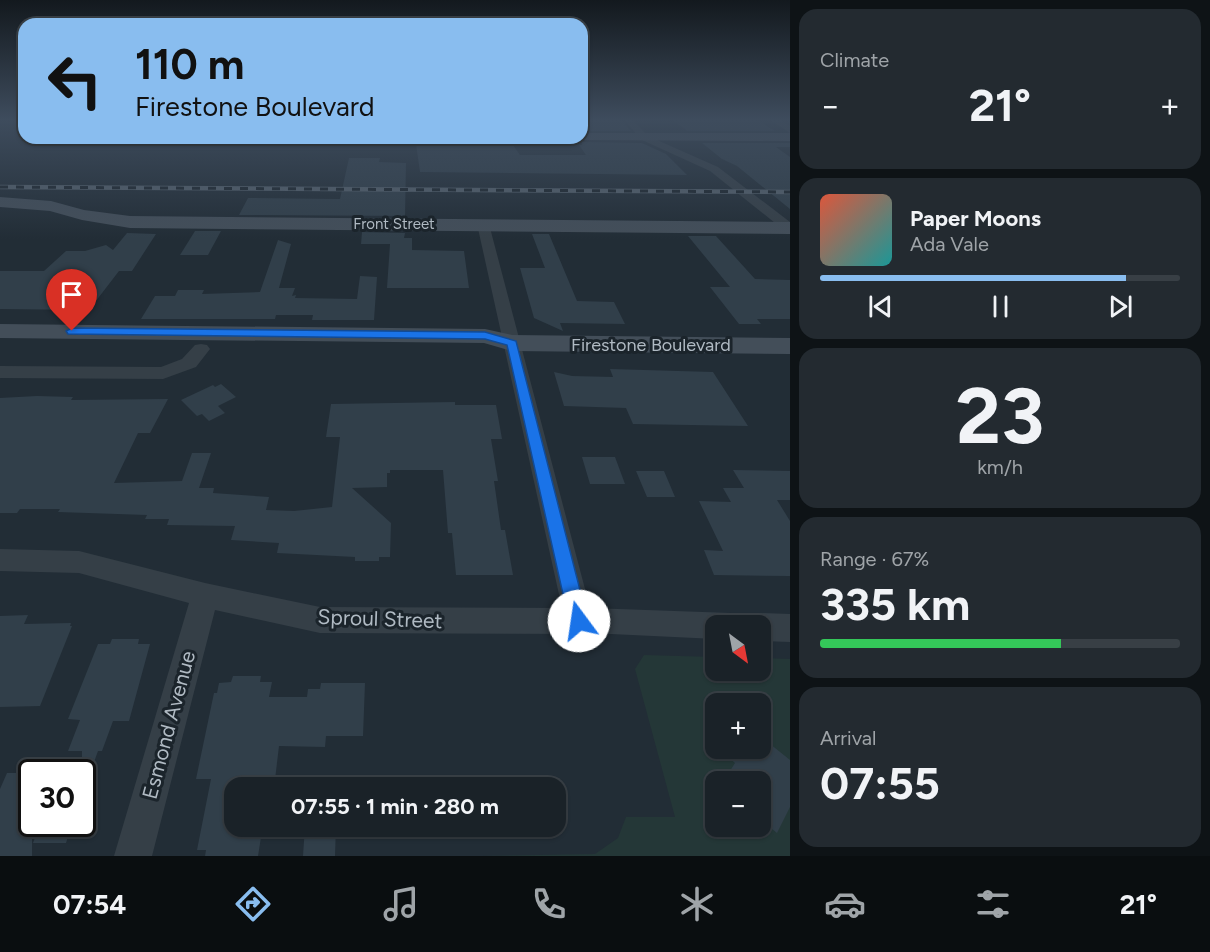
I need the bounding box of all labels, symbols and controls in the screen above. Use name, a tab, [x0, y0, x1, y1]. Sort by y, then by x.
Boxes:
text: 110 m	[135, 39, 244, 90]
icon: left	[36, 42, 114, 120]
text: Climate	[820, 48, 889, 72]
text: 21°	[969, 78, 1031, 132]
text: −	[820, 86, 841, 125]
text: +	[1159, 86, 1180, 125]
text: Firestone Boulevard	[135, 90, 375, 123]
text: Paper Moons	[910, 205, 1041, 232]
street label: Front Street	[353, 215, 435, 233]
text: Ada Vale	[910, 232, 989, 256]
pin	[46, 269, 97, 331]
icon: arrive	[55, 278, 88, 311]
icon: previous	[864, 290, 897, 323]
icon: pause	[984, 290, 1017, 323]
icon: next	[1104, 290, 1137, 323]
street label: Firestone Boulevard	[571, 334, 731, 356]
text: 23	[956, 369, 1044, 463]
text: km/h	[977, 455, 1023, 479]
text: Range · 67%	[820, 547, 929, 571]
text: 335 km	[820, 577, 970, 631]
position arrow	[547, 589, 611, 653]
street label: Sproul Street	[317, 604, 443, 633]
north arrow	[705, 615, 771, 681]
map controls	[705, 615, 771, 837]
street label: Esmond Avenue	[137, 648, 200, 802]
button: +	[705, 693, 771, 759]
text: Arrival	[820, 726, 876, 750]
text: 07:55	[820, 756, 940, 810]
speed limit sign: 30	[18, 759, 96, 837]
button: −	[705, 771, 771, 837]
text: 07:55 · 1 min · 280 m	[291, 793, 499, 820]
icon: directions	[232, 883, 274, 925]
icon: music	[380, 883, 422, 925]
icon: phone	[528, 883, 570, 925]
icon: climate	[676, 883, 718, 925]
icon: car	[824, 883, 866, 925]
icon: filters	[972, 883, 1014, 925]
text: 07:54	[53, 888, 126, 921]
text: 21°	[1120, 888, 1157, 921]

